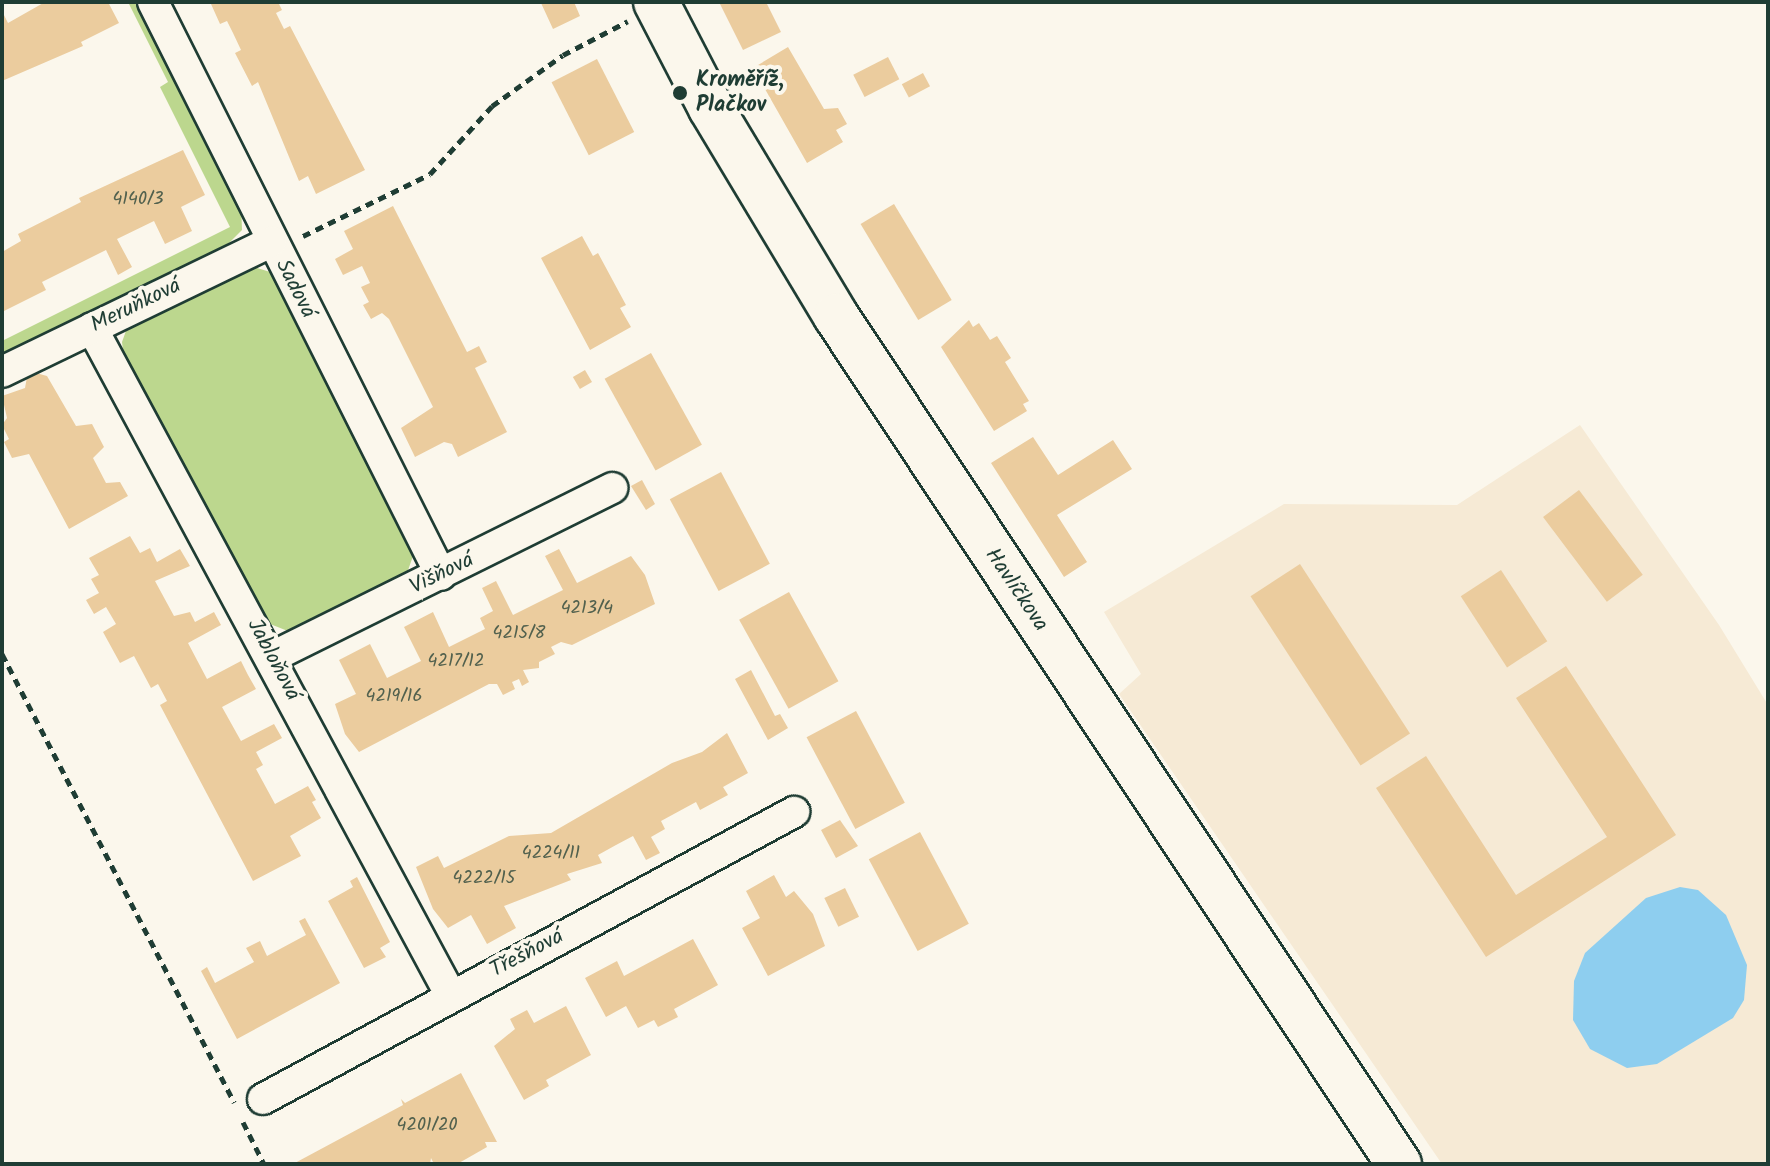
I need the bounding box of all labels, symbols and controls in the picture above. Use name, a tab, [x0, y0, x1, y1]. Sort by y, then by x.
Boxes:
place label: Kroměříž, Plačkov	[696, 67, 784, 118]
marker: Kroměříž, Plačkov	[671, 84, 689, 102]
house number: 4140/3	[112, 189, 164, 211]
street label: Sadová	[269, 255, 321, 323]
street label: Meruňková	[87, 273, 185, 339]
street label: Havlíčkova	[979, 543, 1053, 637]
street label: Višňová	[406, 547, 478, 601]
house number: 4213/4	[561, 598, 613, 620]
street label: Jabloňová	[240, 615, 306, 705]
house number: 4215/8	[493, 623, 545, 645]
house number: 4217/12	[428, 651, 484, 673]
house number: 4219/16	[366, 686, 422, 708]
house number: 4224/11	[522, 843, 580, 865]
house number: 4222/15	[453, 868, 515, 890]
street label: Třešňová	[486, 924, 568, 984]
house number: 4201/20	[397, 1115, 457, 1137]

